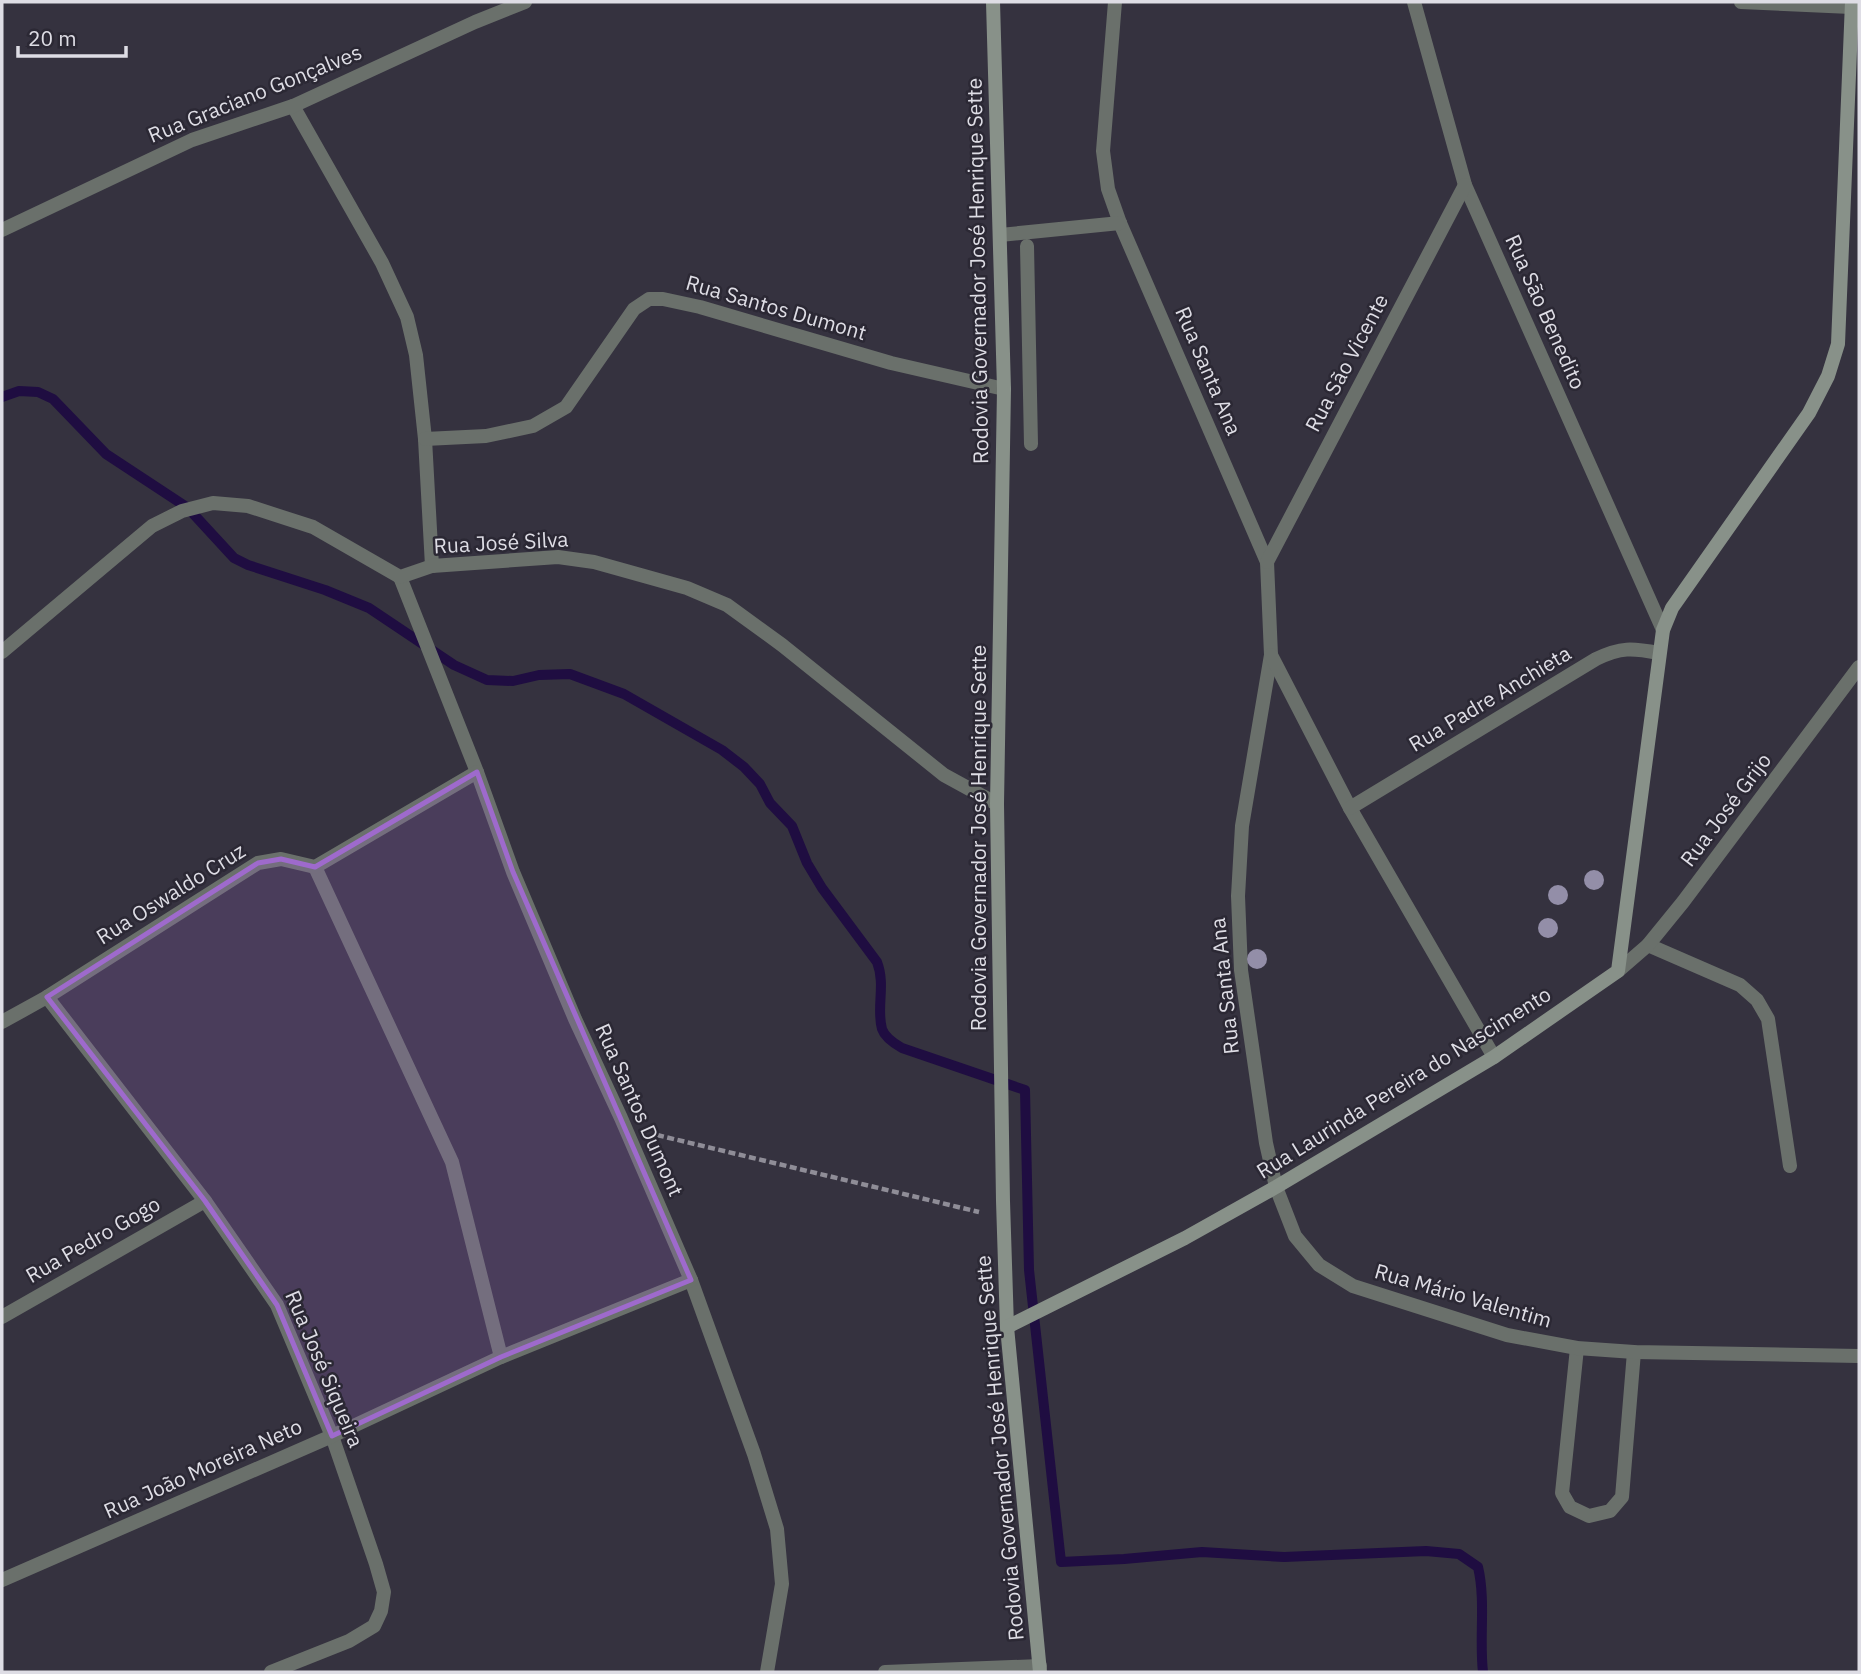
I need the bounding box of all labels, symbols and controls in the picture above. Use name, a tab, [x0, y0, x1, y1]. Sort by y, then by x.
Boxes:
scale bar	[18, 14, 126, 58]
text: 20 m	[28, 24, 77, 52]
street label: Rua Graciano Gonçalves	[144, 37, 366, 149]
street label: Rodovia Governador José Henrique Sette	[960, 78, 994, 464]
street label: Rua São Benedito	[1499, 230, 1593, 394]
street label: Rua Santos Dumont	[683, 268, 870, 346]
street label: Rua São Vicente	[1298, 289, 1394, 436]
street label: Rua Santa Ana	[1169, 302, 1249, 439]
street label: Rua José Silva	[433, 524, 569, 560]
street label: Rua Padre Anchieta	[1403, 639, 1576, 758]
street label: Rodovia Governador José Henrique Sette	[964, 645, 992, 1031]
street label: Rua José Grijo	[1673, 747, 1777, 872]
street label: Rua Oswaldo Cruz	[91, 836, 250, 950]
street label: Rua Santa Ana	[1203, 917, 1245, 1056]
street label: Rua Laurinda Pereira do Nascimento	[1251, 980, 1556, 1185]
street label: Rua Santos Dumont	[589, 1019, 691, 1200]
street label: Rua Pedro Gogo	[20, 1189, 165, 1289]
street label: Rodovia Governador José Henrique Sette	[968, 1254, 1030, 1642]
street label: Rua Mário Valentim	[1371, 1256, 1555, 1334]
street label: Rua José Siqueira	[279, 1286, 371, 1451]
street label: Rua João Moreira Neto	[99, 1412, 306, 1524]

